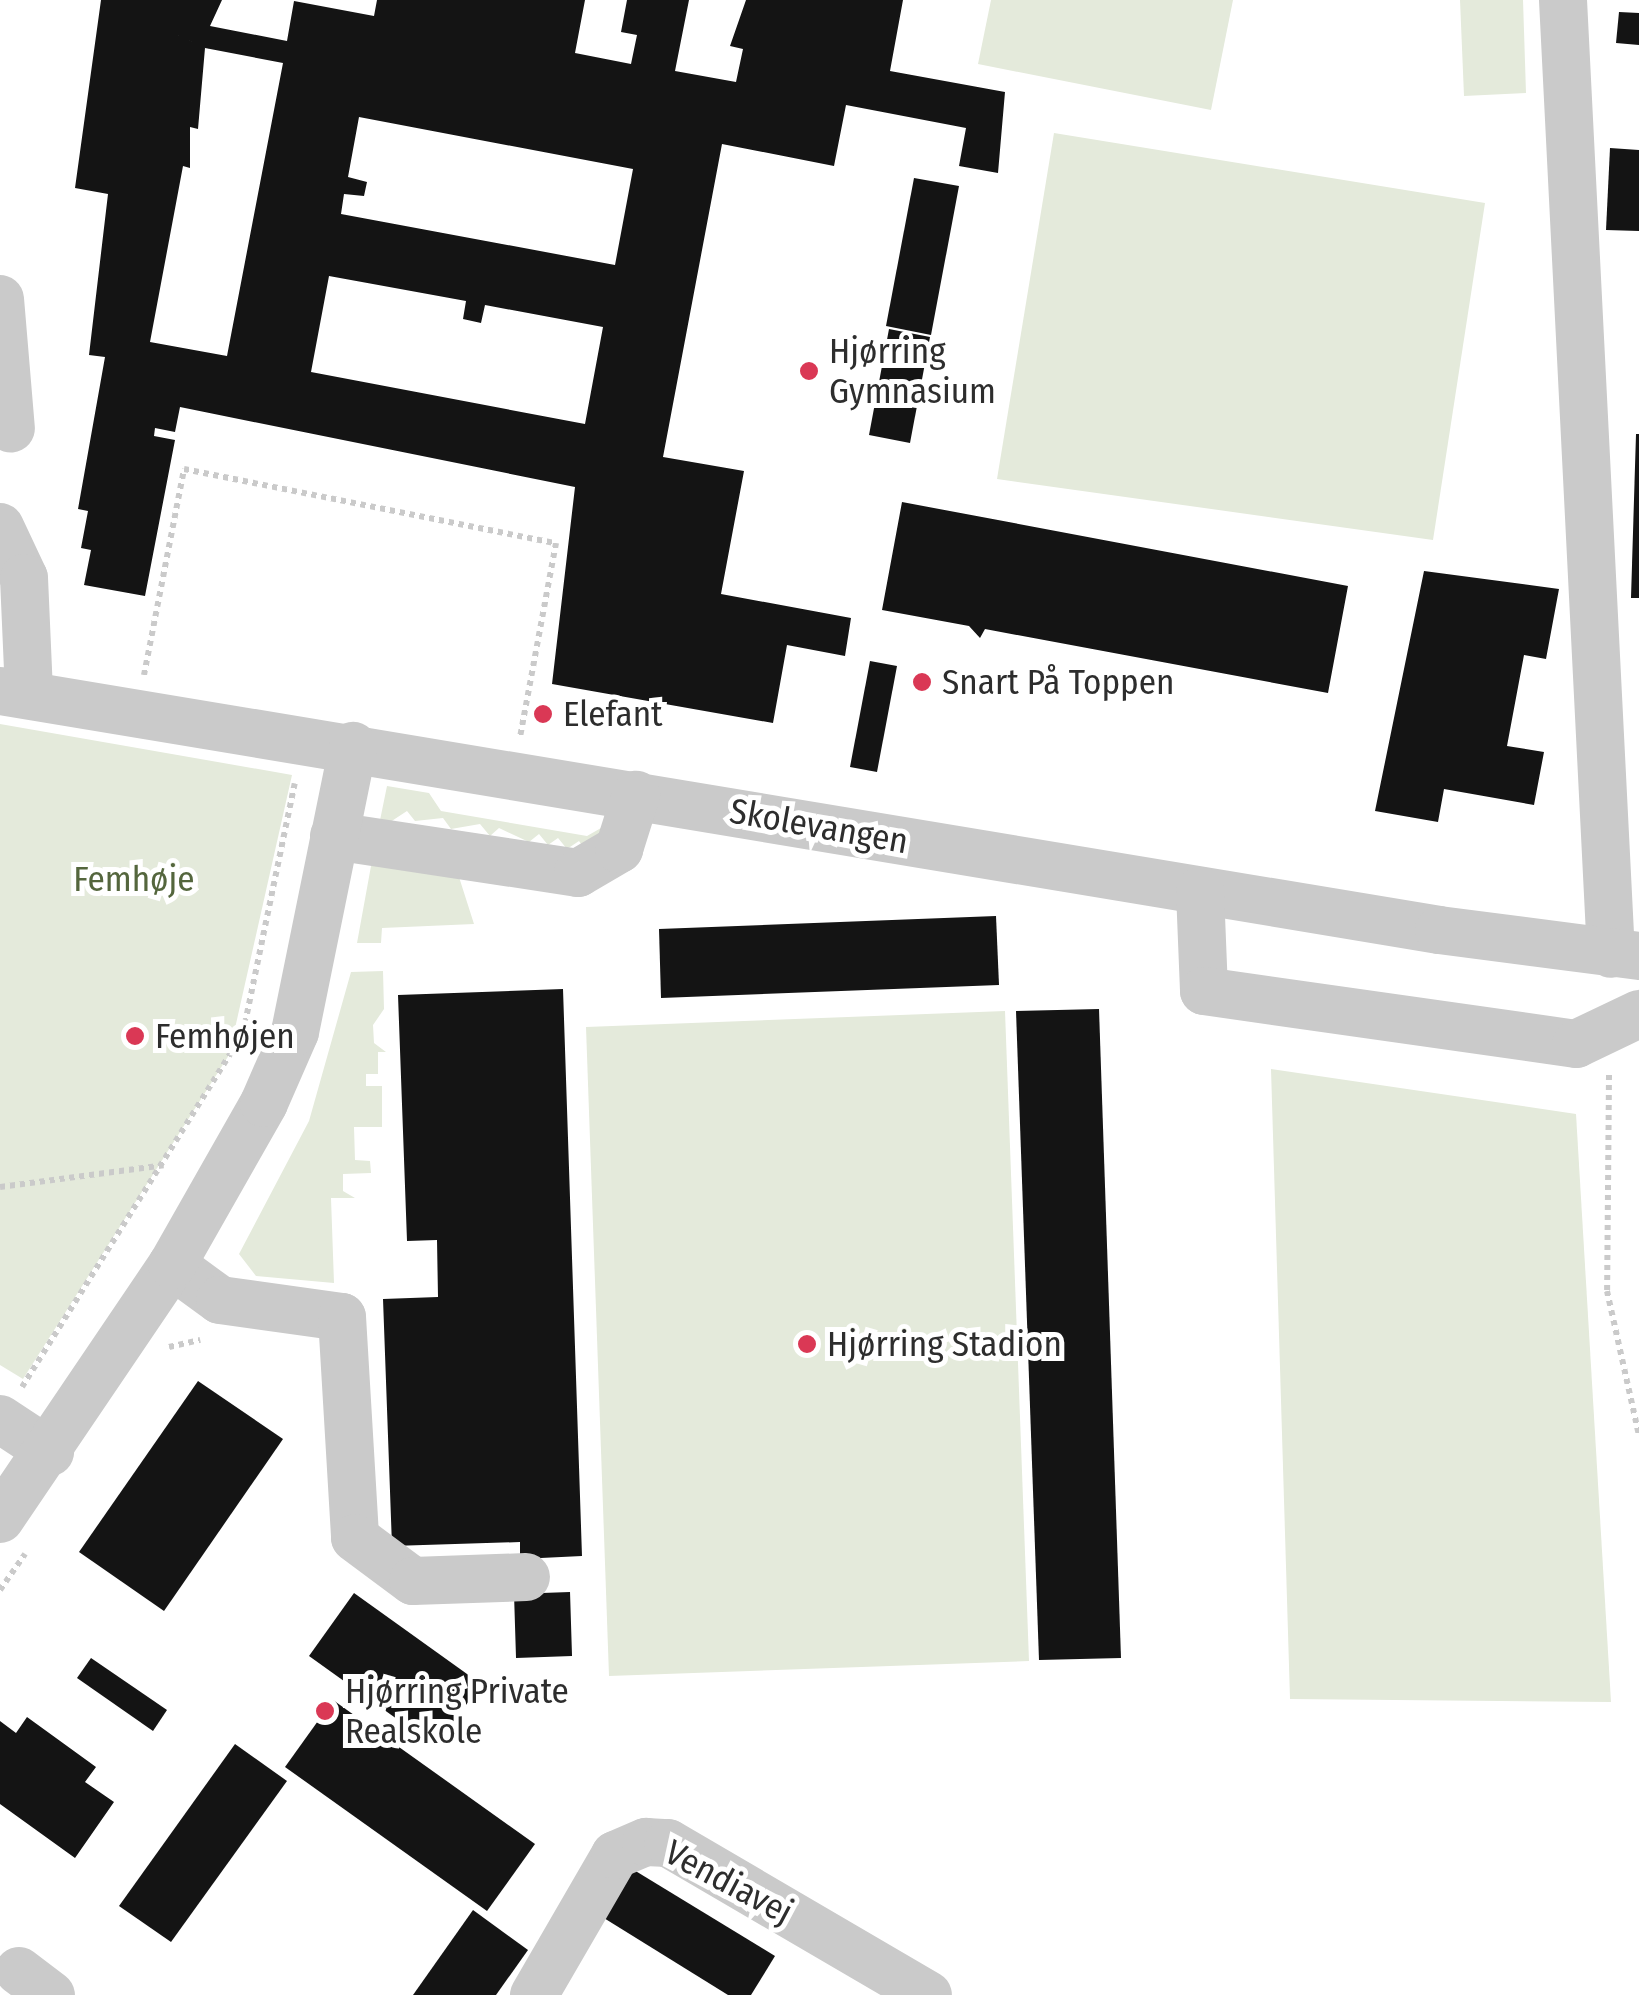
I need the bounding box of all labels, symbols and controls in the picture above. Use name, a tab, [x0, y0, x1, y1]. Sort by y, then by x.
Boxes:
place label: Hjørring Gymnasium	[829, 330, 996, 412]
marker: Hjørring Gymnasium	[798, 360, 820, 382]
place label: Snart På Toppen	[942, 661, 1174, 703]
marker: Snart På Toppen	[911, 671, 933, 693]
place label: Elefant	[563, 693, 663, 735]
marker: Elefant	[532, 703, 554, 725]
street label: Skolevangen	[727, 790, 911, 862]
park label: Femhøje	[73, 858, 195, 900]
place label: Femhøjen	[155, 1015, 295, 1057]
marker: Femhøjen	[124, 1025, 146, 1047]
place label: Hjørring Stadion	[827, 1323, 1062, 1365]
marker: Hjørring Stadion	[796, 1333, 818, 1355]
place label: Hjørring Private Realskole	[345, 1670, 569, 1752]
marker: Hjørring Private Realskole	[314, 1700, 336, 1722]
street label: Vendiavej	[658, 1831, 800, 1933]

